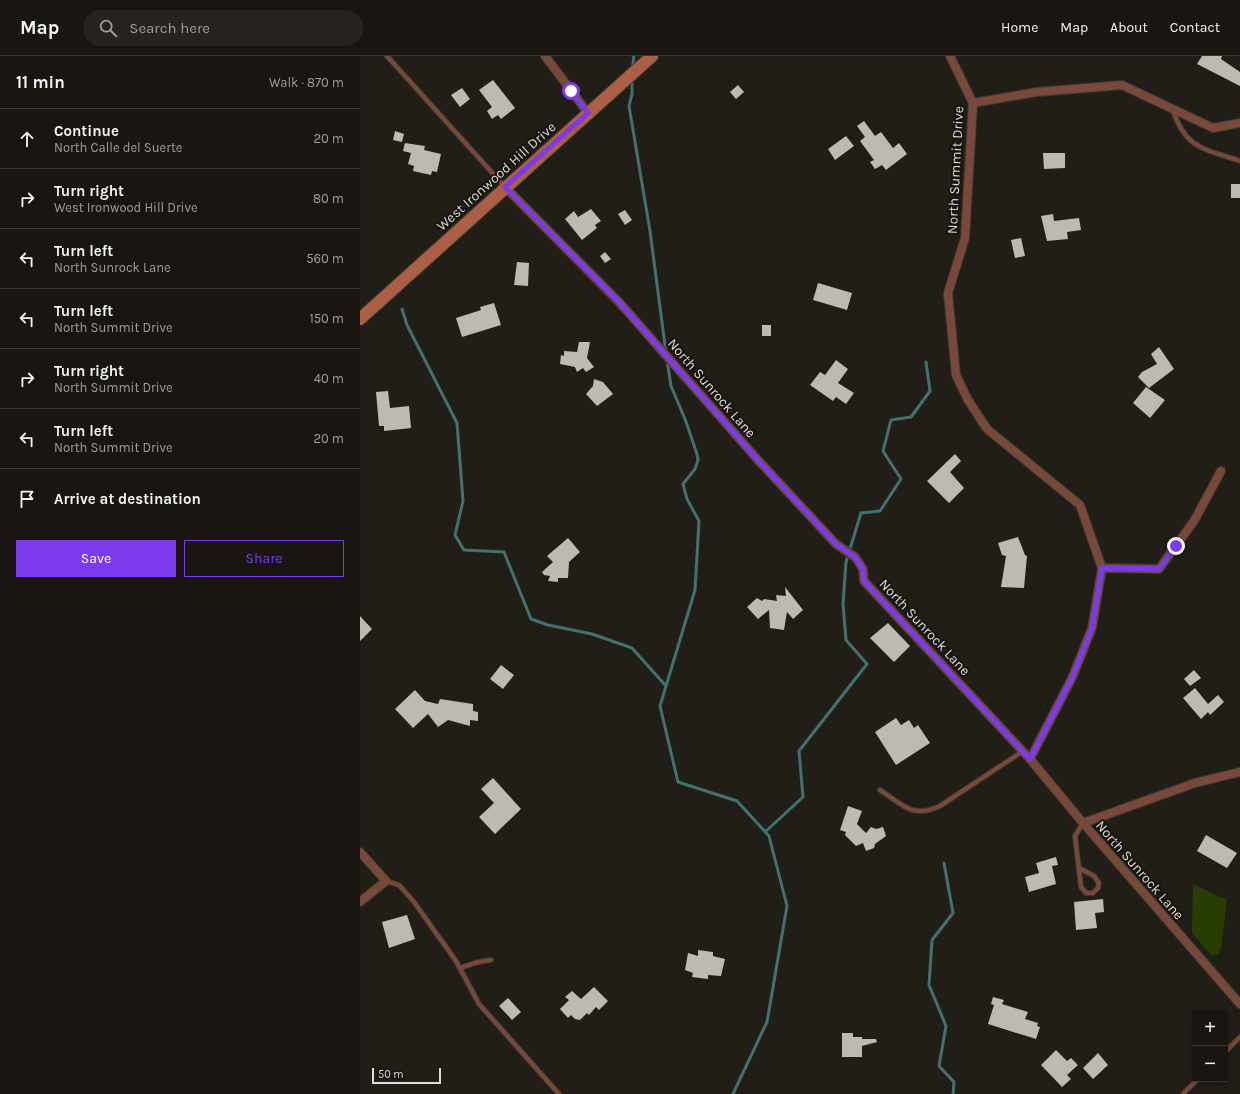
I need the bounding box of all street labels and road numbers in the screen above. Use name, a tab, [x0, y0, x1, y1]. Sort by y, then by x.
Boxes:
street label: North Summit Drive	[944, 106, 967, 234]
street label: West Ironwood Hill Drive	[433, 118, 560, 234]
street label: North Sunrock Lane	[664, 335, 759, 441]
street label: North Sunrock Lane	[876, 576, 974, 679]
street label: North Sunrock Lane	[1092, 817, 1187, 923]

